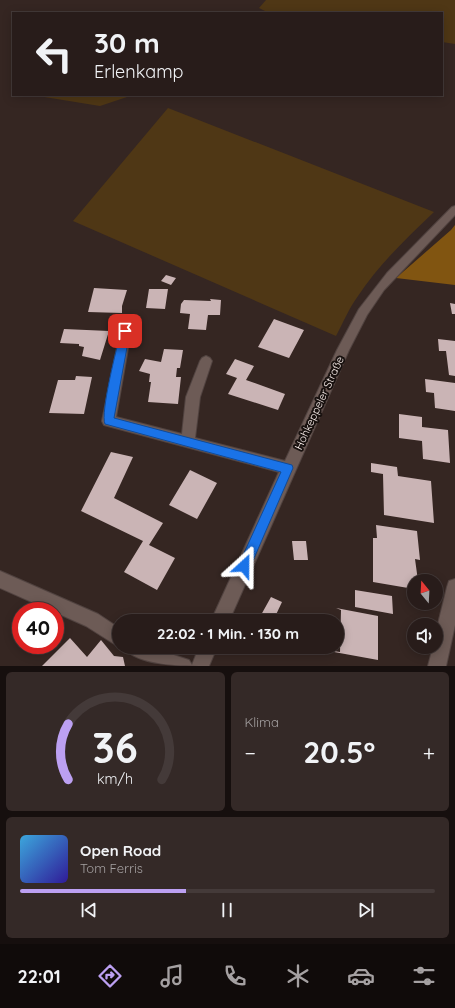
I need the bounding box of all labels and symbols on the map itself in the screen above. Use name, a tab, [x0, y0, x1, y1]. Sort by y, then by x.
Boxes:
pin	[108, 314, 142, 348]
street label: Hohkeppeler Straße	[291, 354, 347, 452]
position arrow	[223, 545, 265, 587]
north arrow	[407, 574, 443, 610]
speed limit sign: 40	[12, 602, 64, 654]

